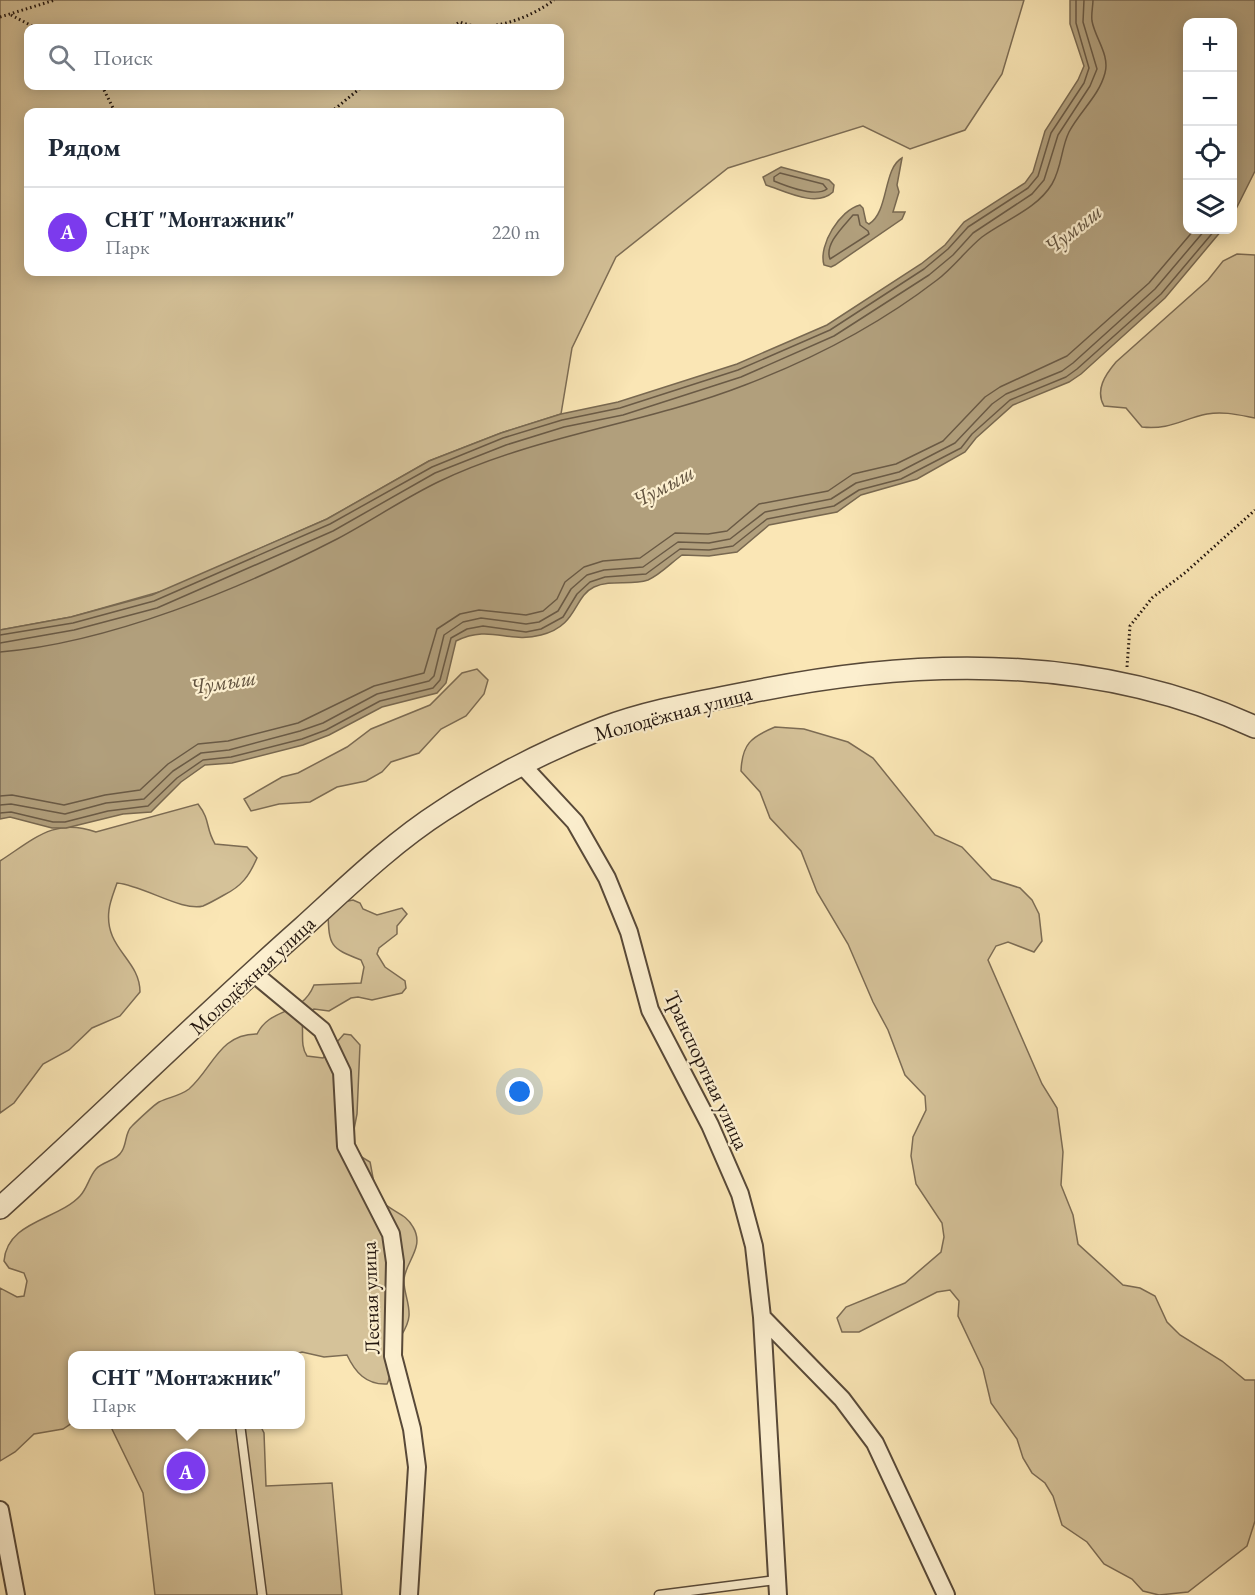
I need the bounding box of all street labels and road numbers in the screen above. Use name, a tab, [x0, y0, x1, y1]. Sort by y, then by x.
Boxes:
street label: Молодёжная улица	[591, 679, 756, 747]
street label: Молодёжная улица	[183, 909, 321, 1040]
street label: Транспортная улица	[658, 986, 756, 1154]
street label: Лесная улица	[355, 1240, 385, 1355]

